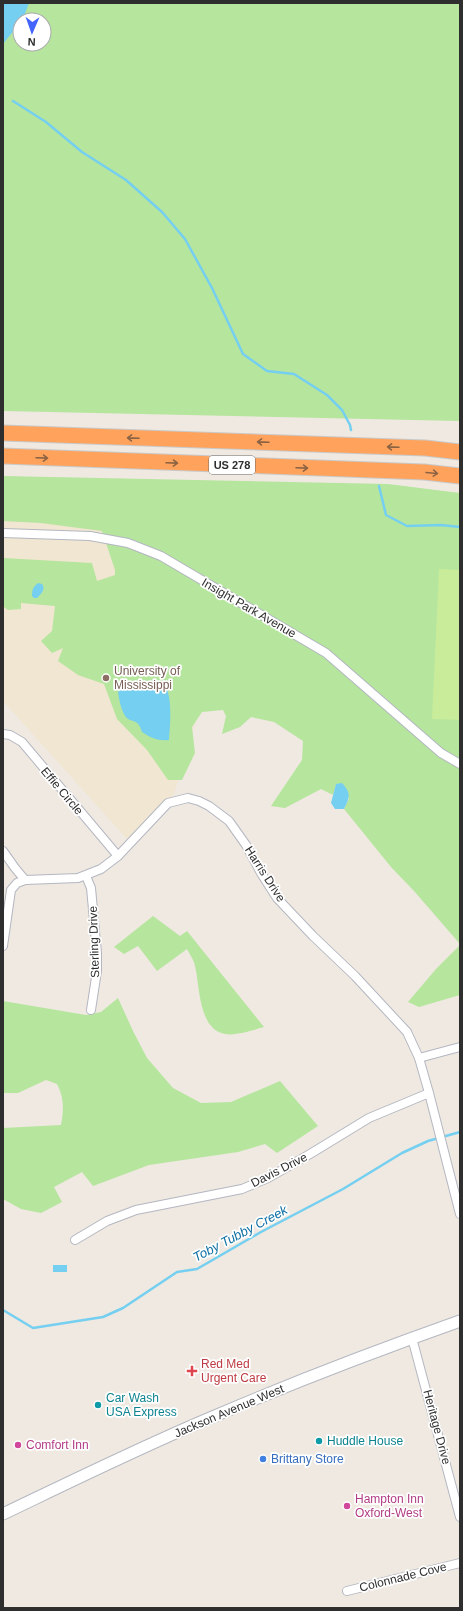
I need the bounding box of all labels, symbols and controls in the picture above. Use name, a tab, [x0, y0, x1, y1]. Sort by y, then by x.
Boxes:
north arrow	[12, 12, 52, 52]
text: N	[27, 36, 36, 48]
one-way arrow	[127, 434, 140, 441]
one-way arrow	[257, 438, 270, 446]
one-way arrow	[387, 443, 400, 451]
one-way arrow	[35, 454, 48, 462]
road number: US 278	[209, 456, 255, 474]
one-way arrow	[165, 459, 178, 466]
one-way arrow	[295, 464, 308, 471]
one-way arrow	[425, 469, 438, 477]
street label: Insight Park Avenue	[199, 575, 299, 641]
place label: University of Mississippi	[114, 664, 181, 692]
marker: University of Mississippi	[101, 673, 111, 683]
street label: Effie Circle	[38, 764, 86, 818]
street label: Harris Drive	[242, 844, 288, 905]
street label: Sterling Drive	[86, 905, 102, 978]
street label: Davis Drive	[248, 1150, 310, 1190]
water label: Toby Tubby Creek	[190, 1202, 291, 1265]
place label: Red Med Urgent Care	[201, 1357, 267, 1385]
marker: Red Med Urgent Care	[186, 1365, 198, 1377]
street label: Jackson Avenue West	[172, 1381, 286, 1440]
street label: Heritage Drive	[420, 1388, 454, 1466]
place label: Car Wash USA Express	[106, 1391, 177, 1419]
marker: Car Wash USA Express	[93, 1400, 103, 1410]
place label: Huddle House	[327, 1434, 403, 1448]
marker: Huddle House	[314, 1436, 324, 1446]
place label: Comfort Inn	[26, 1438, 89, 1452]
marker: Comfort Inn	[13, 1440, 23, 1450]
place label: Brittany Store	[271, 1452, 344, 1466]
marker: Brittany Store	[258, 1454, 268, 1464]
place label: Hampton Inn Oxford-West	[355, 1492, 424, 1520]
marker: Hampton Inn Oxford-West	[342, 1501, 352, 1511]
street label: Colonnade Cove	[358, 1559, 448, 1595]

